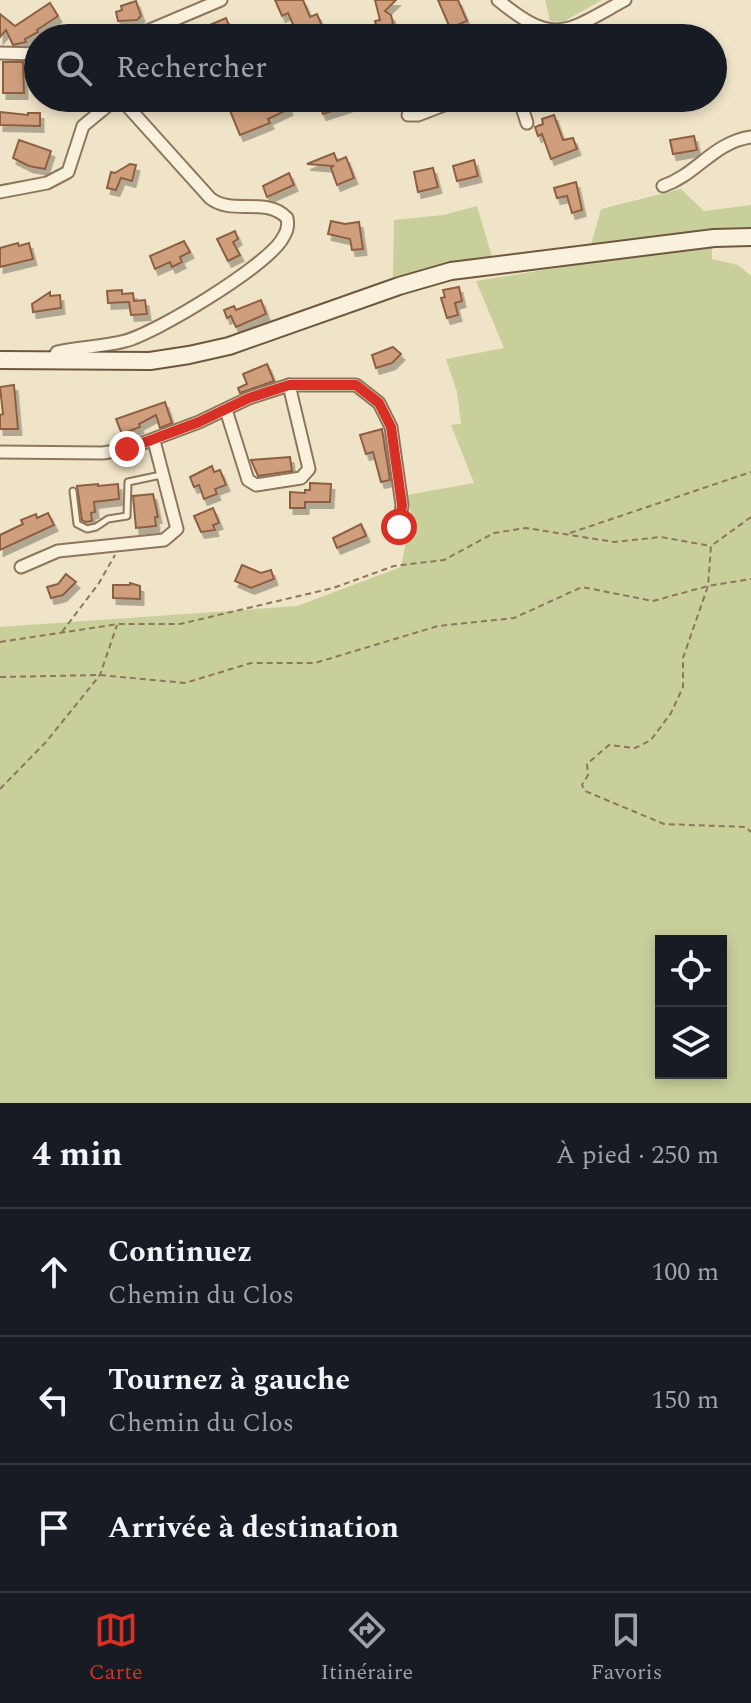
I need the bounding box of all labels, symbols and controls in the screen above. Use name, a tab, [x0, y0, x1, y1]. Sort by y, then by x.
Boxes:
search box	[24, 24, 727, 112]
text: Rechercher	[116, 45, 267, 91]
icon: search	[52, 46, 96, 90]
route end	[109, 431, 145, 467]
route start	[381, 509, 417, 545]
map controls	[655, 935, 727, 1079]
button: locate	[655, 935, 727, 1007]
button: layers	[655, 1007, 727, 1079]
text: 4 min	[32, 1129, 122, 1181]
text: À pied · 250 m	[556, 1135, 719, 1175]
text: Continuez	[108, 1229, 252, 1275]
icon: ahead	[32, 1250, 76, 1294]
text: 100 m	[651, 1252, 719, 1292]
text: Chemin du Clos	[108, 1275, 294, 1315]
text: Tournez à gauche	[108, 1357, 350, 1403]
icon: left	[32, 1378, 76, 1422]
text: 150 m	[651, 1380, 719, 1420]
text: Chemin du Clos	[108, 1403, 294, 1443]
text: Arrivée à destination	[108, 1505, 399, 1551]
icon: arrive	[32, 1506, 76, 1550]
tab: Carte	[89, 1608, 143, 1689]
tab: Itinéraire	[320, 1608, 413, 1689]
tab: Favoris	[591, 1608, 662, 1689]

